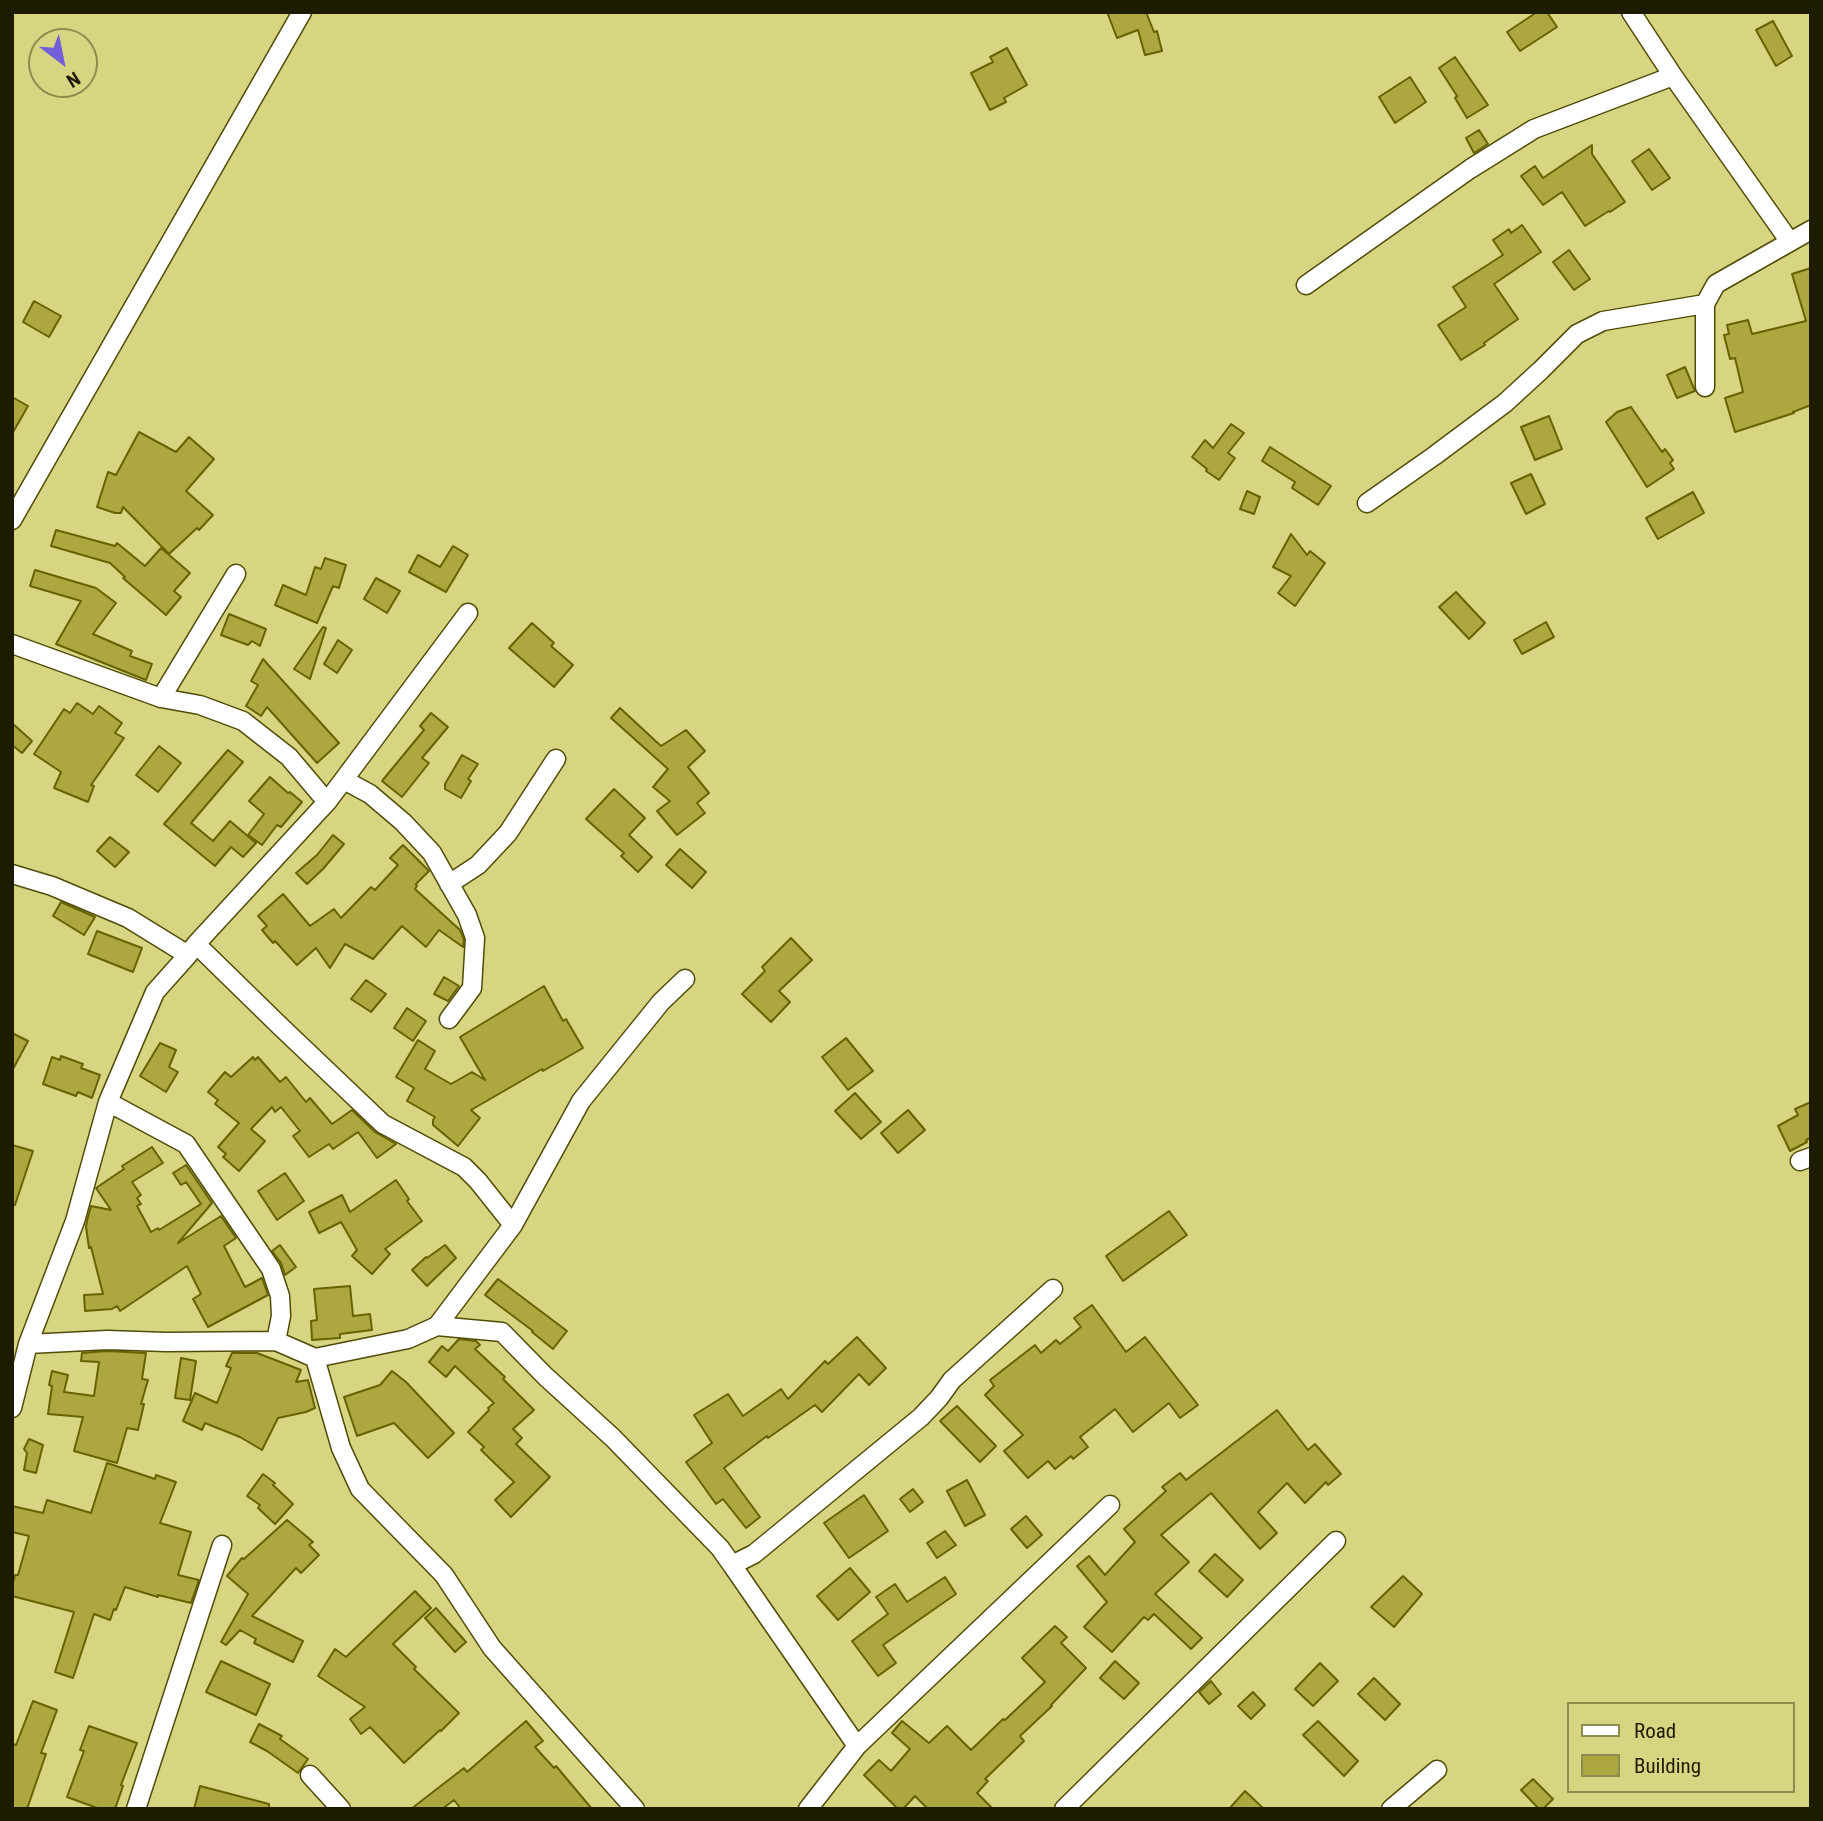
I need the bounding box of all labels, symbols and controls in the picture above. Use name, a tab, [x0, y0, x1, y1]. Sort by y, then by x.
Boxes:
north arrow	[28, 28, 98, 98]
text: N	[62, 67, 84, 92]
legend	[1568, 1702, 1795, 1793]
text: Road	[1634, 1719, 1676, 1743]
text: Building	[1634, 1754, 1701, 1778]

